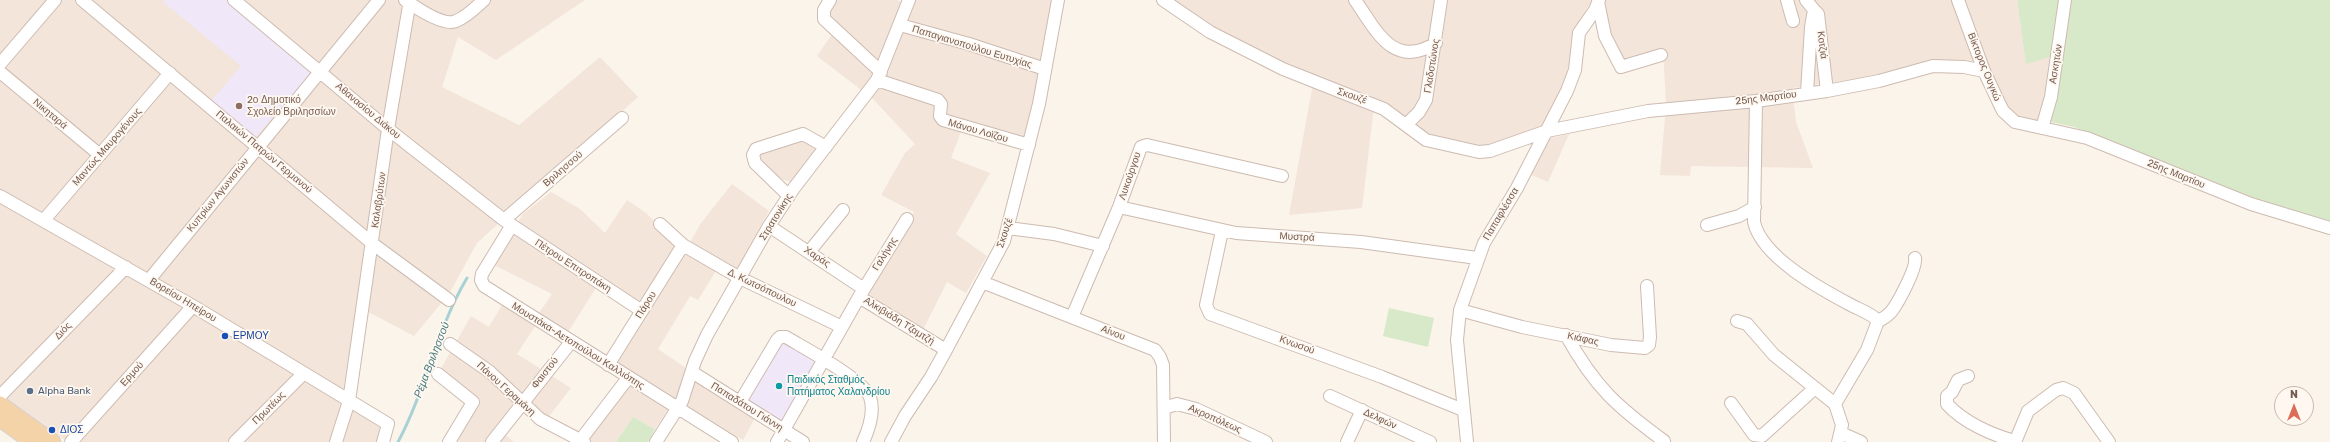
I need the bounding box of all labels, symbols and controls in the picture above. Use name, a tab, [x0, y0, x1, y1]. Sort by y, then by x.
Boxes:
street label: Παπαγιανοπούλου Ευτυχίας	[911, 23, 1033, 71]
street label: Κοτζιά	[1814, 30, 1830, 60]
street label: Βίκτορος Ουγκώ	[1965, 31, 2003, 103]
street label: Γλαδστώνος	[1422, 38, 1442, 94]
street label: Ασκητών	[2047, 43, 2065, 85]
street label: Αθανασίου Διάκου	[333, 80, 403, 142]
street label: Σκουζέ	[1335, 85, 1369, 107]
street label: 25ης Μαρτίου	[1735, 88, 1797, 108]
place label: 2ο Δημοτικό Σχολείο Βριλησσίων	[247, 94, 336, 118]
street label: Νικηταρά	[30, 96, 70, 132]
marker: 2ο Δημοτικό Σχολείο Βριλησσίων	[234, 101, 244, 111]
street label: Μαντώς Μαυρογένους	[70, 106, 144, 188]
street label: Παλαιών Πατρών Γερμανού	[213, 108, 315, 196]
street label: Μάνου Λοϊζου	[947, 117, 1009, 145]
street label: Βριλησσού	[541, 149, 585, 189]
street label: Λυκούργου	[1116, 151, 1144, 201]
street label: Κυπρίων Αγωνιστών	[185, 156, 251, 234]
street label: 25ης Μαρτίου	[2145, 157, 2207, 191]
street label: Καλαβρύτων	[369, 171, 389, 229]
street label: Παπαφλέσσα	[1481, 185, 1521, 243]
street label: Στρατονίκης	[757, 191, 795, 243]
street label: Σκουζέ	[994, 216, 1016, 250]
street label: Μυστρά	[1279, 230, 1315, 244]
street label: Γαλήνης	[870, 235, 900, 273]
street label: Πέτρου Επιτροπάκη	[533, 237, 613, 295]
street label: Χαράς	[802, 244, 832, 270]
street label: Δ. Κωτσόπουλου	[726, 266, 798, 310]
street label: Βορείου Ηπείρου	[148, 275, 218, 325]
street label: Πάρου	[633, 289, 659, 321]
street label: Αλκιβιάδη Τζαμτζή	[861, 294, 937, 348]
street label: Μουστάκα-Αετοπούλου Καλλιόπης	[509, 300, 647, 392]
street label: Διός	[52, 320, 74, 342]
water label: Ρέμα Βριλησσού	[411, 320, 453, 400]
street label: Αίνου	[1099, 323, 1127, 343]
place label: ΕΡΜΟΥ	[233, 330, 269, 342]
street label: Κιάφας	[1566, 330, 1600, 348]
marker: ΕΡΜΟΥ	[220, 331, 230, 341]
street label: Κνωσού	[1278, 333, 1316, 357]
street label: Φαιστού	[529, 355, 561, 391]
street label: Ερμού	[118, 359, 146, 389]
street label: Πάνου Γεραμάνη	[474, 359, 538, 419]
place label: Παιδικός Σταθμός Πατήματος Χαλανδρίου	[787, 374, 890, 398]
street label: Παπαδάτου Γιάννη	[709, 380, 785, 434]
marker: Παιδικός Σταθμός Πατήματος Χαλανδρίου	[774, 381, 784, 391]
place label: Alpha Bank	[38, 385, 91, 397]
marker: Alpha Bank	[25, 386, 35, 396]
north arrow	[2274, 386, 2314, 426]
text: N	[2290, 388, 2298, 401]
street label: Πρωτέως	[250, 389, 288, 427]
street label: Ακροπόλεως	[1186, 402, 1244, 436]
street label: Δελφών	[1361, 406, 1399, 432]
place label: ΔΙΟΣ	[60, 424, 83, 436]
marker: ΔΙΟΣ	[47, 425, 57, 435]

